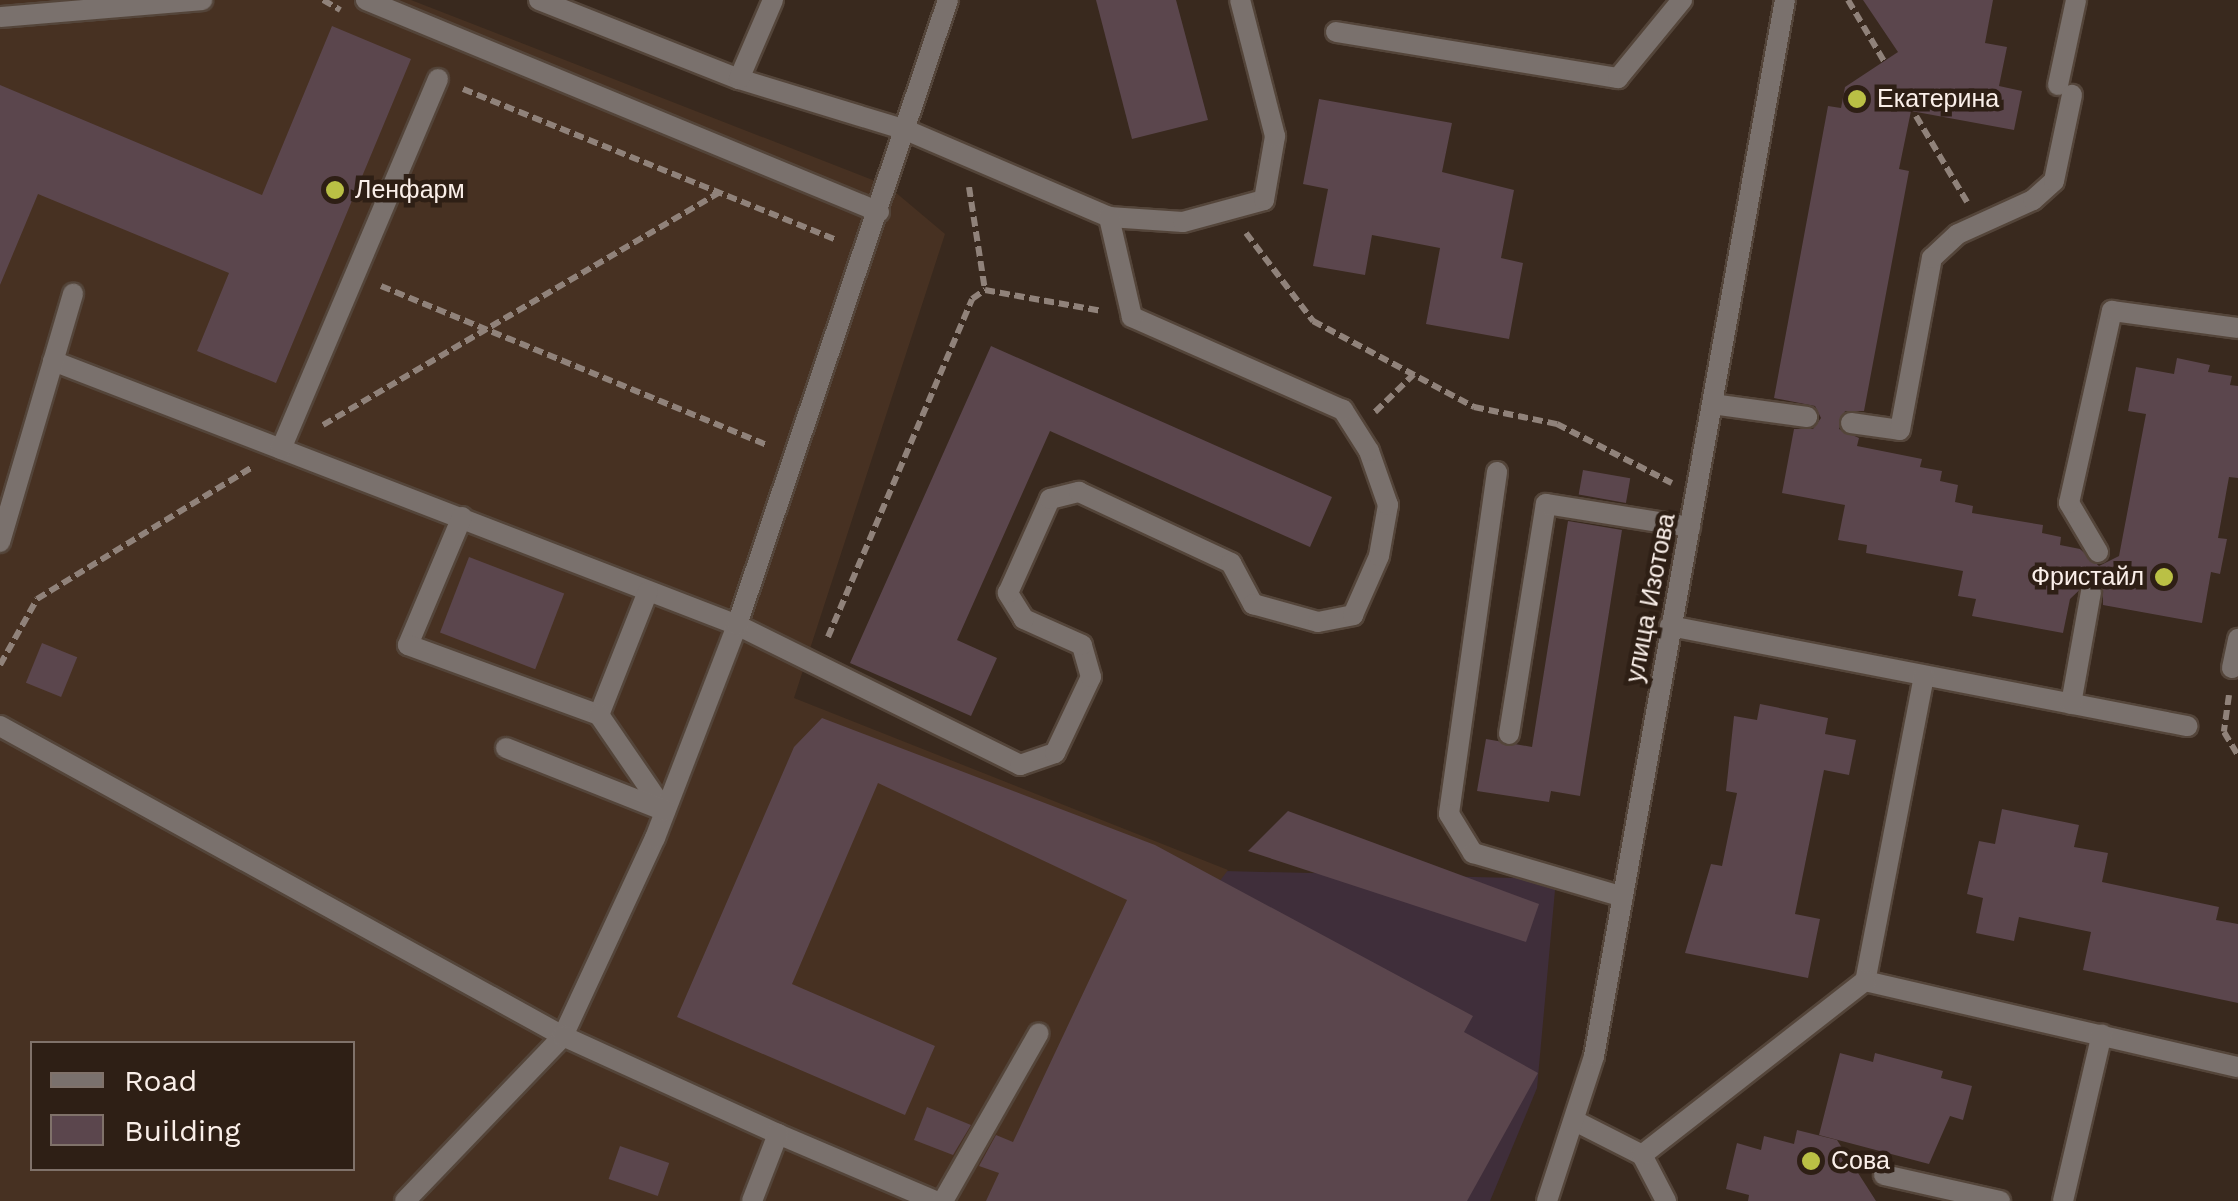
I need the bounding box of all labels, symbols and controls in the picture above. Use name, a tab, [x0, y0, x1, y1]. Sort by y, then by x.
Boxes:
place label: Екатерина	[1877, 84, 1999, 114]
marker: Екатерина	[1846, 88, 1868, 110]
place label: Ленфарм	[355, 175, 465, 205]
marker: Ленфарм	[324, 179, 346, 201]
street label: улица Изотова	[1620, 511, 1682, 685]
place label: Фристайл	[2031, 562, 2144, 592]
marker: Фристайл	[2153, 566, 2175, 588]
legend	[30, 1041, 355, 1171]
text: Road	[124, 1063, 197, 1098]
text: Building	[124, 1113, 241, 1148]
place label: Сова	[1831, 1146, 1890, 1176]
marker: Сова	[1800, 1150, 1822, 1172]

